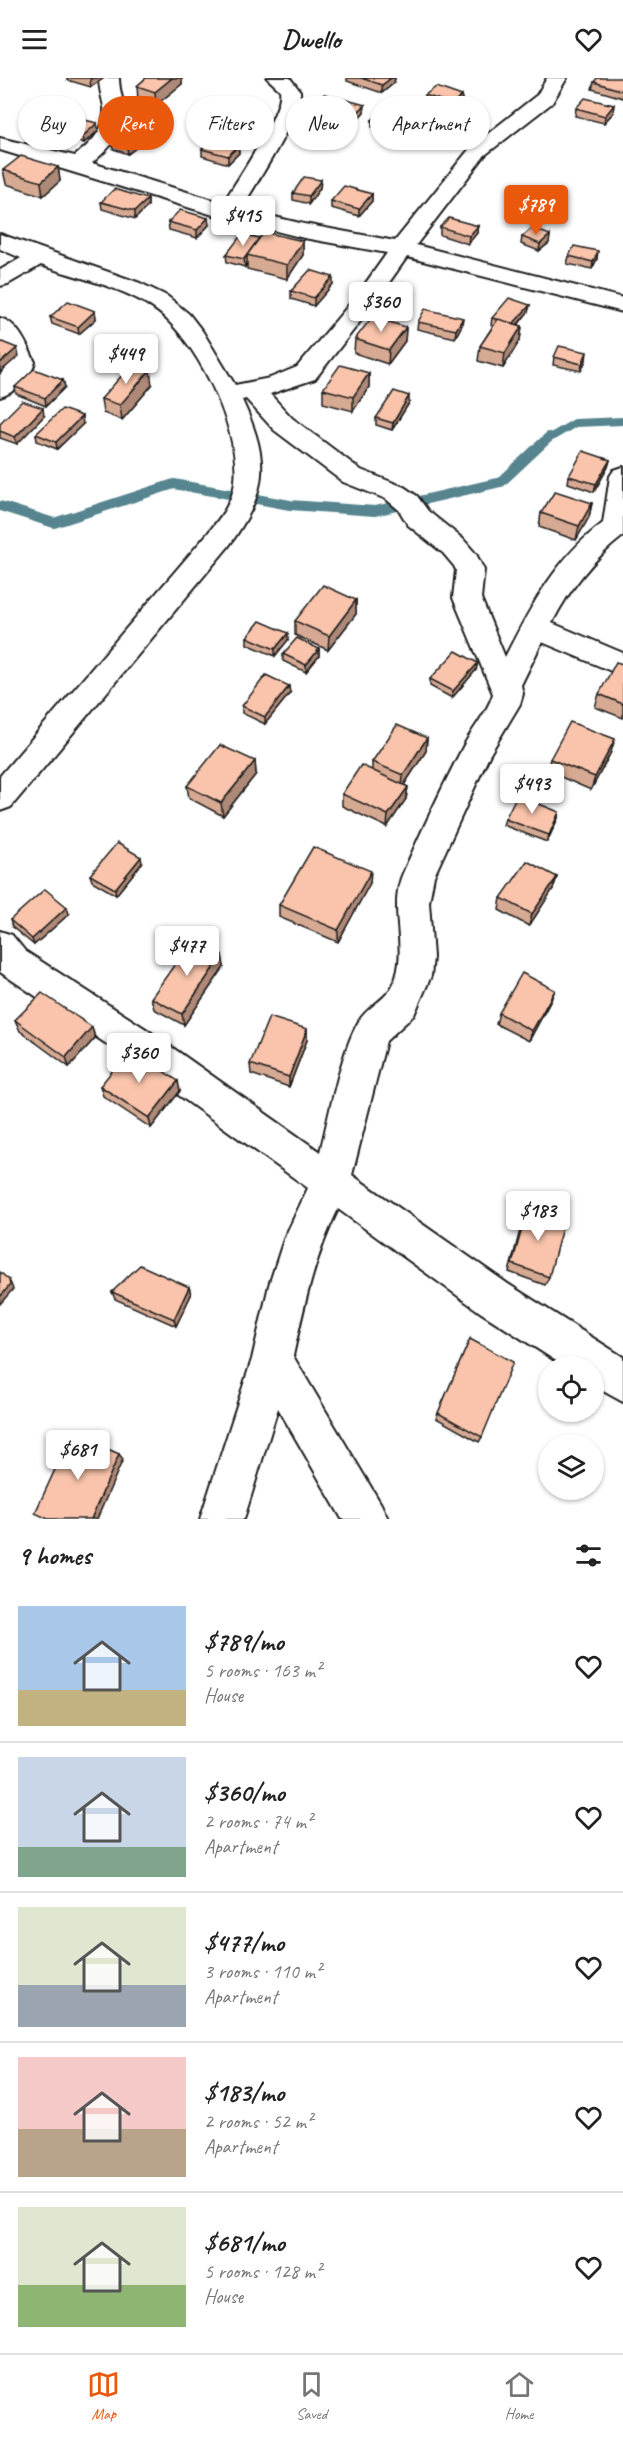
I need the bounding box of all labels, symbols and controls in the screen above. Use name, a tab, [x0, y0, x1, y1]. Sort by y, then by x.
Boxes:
text: Dwello	[282, 22, 341, 56]
icon: menu	[18, 23, 51, 56]
icon: heart	[572, 23, 605, 56]
chip: Buy	[18, 96, 86, 150]
chip: Rent	[98, 96, 174, 150]
chip: Filters	[186, 96, 274, 150]
chip: New	[286, 96, 358, 150]
chip: Apartment	[370, 96, 490, 150]
pin: $789	[500, 185, 572, 236]
text: $789	[518, 192, 554, 217]
pin: $415	[207, 196, 279, 247]
text: $415	[225, 203, 261, 228]
pin: $360	[345, 282, 417, 333]
text: $360	[363, 289, 399, 314]
pin: $449	[90, 334, 162, 385]
text: $449	[108, 341, 144, 366]
pin: $493	[496, 764, 568, 815]
text: $493	[514, 771, 550, 796]
pin: $477	[151, 926, 223, 977]
text: $477	[169, 933, 205, 958]
pin: $360	[103, 1033, 175, 1084]
text: $360	[121, 1040, 157, 1065]
pin: $183	[502, 1191, 574, 1242]
text: $183	[520, 1198, 556, 1223]
map controls	[538, 1356, 604, 1500]
button: locate	[538, 1356, 604, 1422]
pin: $681	[42, 1430, 114, 1481]
button: layers	[538, 1434, 604, 1500]
text: $681	[60, 1437, 96, 1462]
text: 9 homes	[18, 1539, 91, 1572]
icon: filters	[572, 1539, 605, 1572]
text: $789/mo	[204, 1625, 284, 1658]
icon: home	[66, 1630, 138, 1702]
icon: heart	[572, 1650, 605, 1683]
text: 5 rooms · 163 m²	[204, 1658, 321, 1683]
text: House	[204, 1683, 243, 1708]
text: $360/mo	[204, 1776, 285, 1809]
icon: home	[66, 1781, 138, 1853]
icon: heart	[572, 1801, 605, 1834]
text: 2 rooms · 74 m²	[204, 1809, 312, 1834]
text: Apartment	[204, 1834, 277, 1859]
text: $477/mo	[204, 1926, 284, 1959]
icon: home	[66, 1931, 138, 2003]
icon: heart	[572, 1951, 605, 1984]
text: 3 rooms · 110 m²	[204, 1959, 321, 1984]
text: Apartment	[204, 1984, 277, 2009]
text: $183/mo	[204, 2076, 284, 2109]
icon: home	[66, 2081, 138, 2153]
icon: heart	[572, 2101, 605, 2134]
text: 2 rooms · 52 m²	[204, 2109, 312, 2134]
text: Apartment	[204, 2134, 277, 2159]
text: $681/mo	[204, 2226, 285, 2259]
icon: home	[66, 2231, 138, 2303]
icon: heart	[572, 2251, 605, 2284]
text: 5 rooms · 128 m²	[204, 2259, 321, 2284]
text: House	[204, 2284, 243, 2309]
tab: Map	[87, 2368, 120, 2424]
tab: Saved	[295, 2368, 328, 2424]
tab: Home	[503, 2368, 536, 2424]

